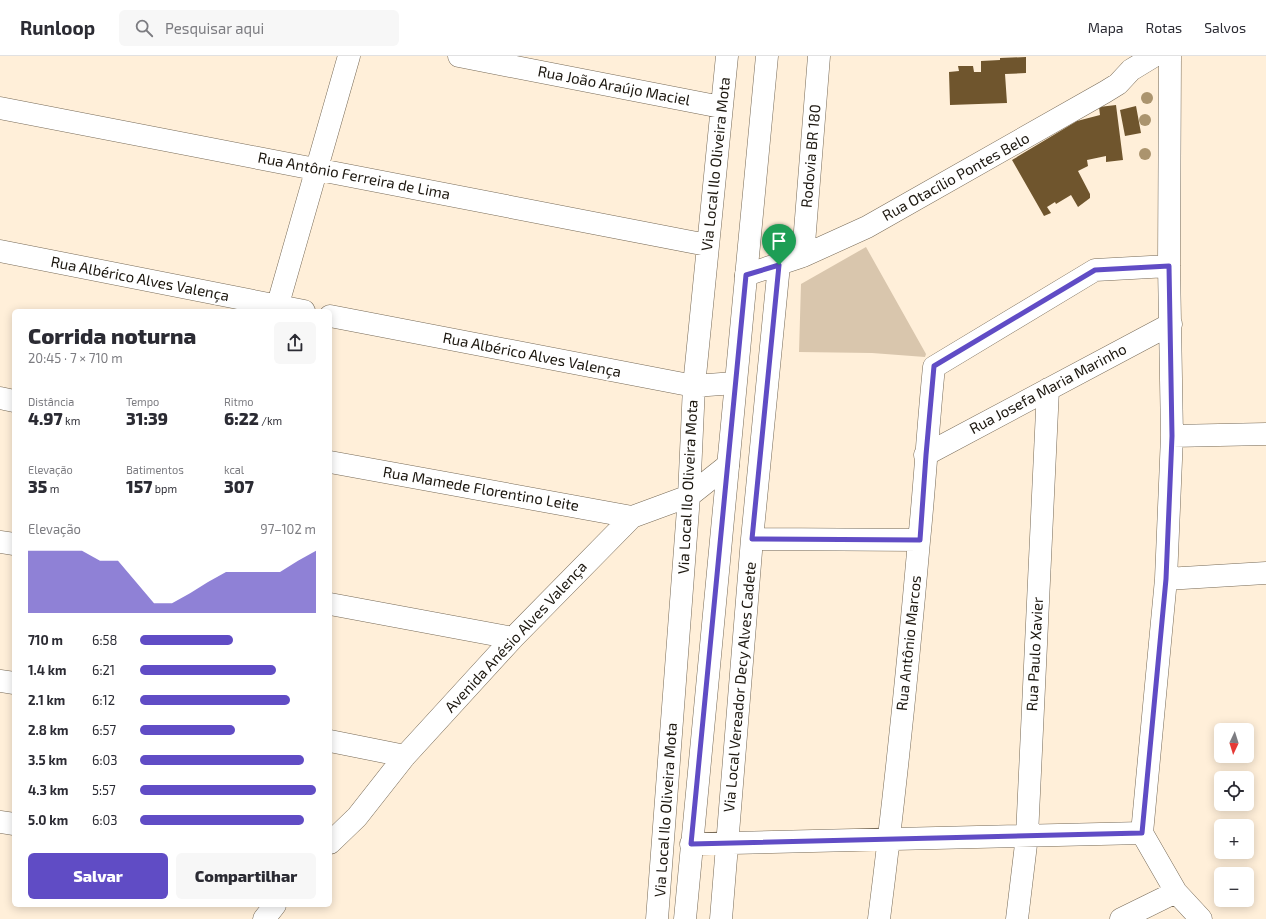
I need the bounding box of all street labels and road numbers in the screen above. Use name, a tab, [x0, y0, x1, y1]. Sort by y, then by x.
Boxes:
street label: Rua João Araújo Maciel	[536, 61, 693, 110]
street label: Via Local Ilo Oliveira Mota	[697, 76, 733, 252]
street label: Rodovia BR 180	[797, 103, 824, 209]
street label: Rua Otacílio Pontes Belo	[879, 128, 1032, 224]
street label: Rua Antônio Ferreira de Lima	[257, 148, 452, 203]
street label: Rua Albérico Alves Valença	[49, 252, 231, 305]
street label: Rua Albérico Alves Valença	[441, 328, 623, 381]
street label: Rua Josefa Maria Marinho	[966, 339, 1129, 437]
street label: Via Local Ilo Oliveira Mota	[673, 399, 701, 575]
street label: Rua Mamede Florentino Leite	[382, 462, 581, 514]
street label: Avenida Anésio Alves Valença	[441, 557, 591, 716]
street label: Via Local Vereador Decy Alves Cadete	[719, 561, 759, 813]
street label: Rua Antônio Marcos	[892, 574, 924, 712]
street label: Rua Paulo Xavier	[1022, 596, 1046, 712]
street label: Via Local Ilo Oliveira Mota	[650, 722, 680, 898]

